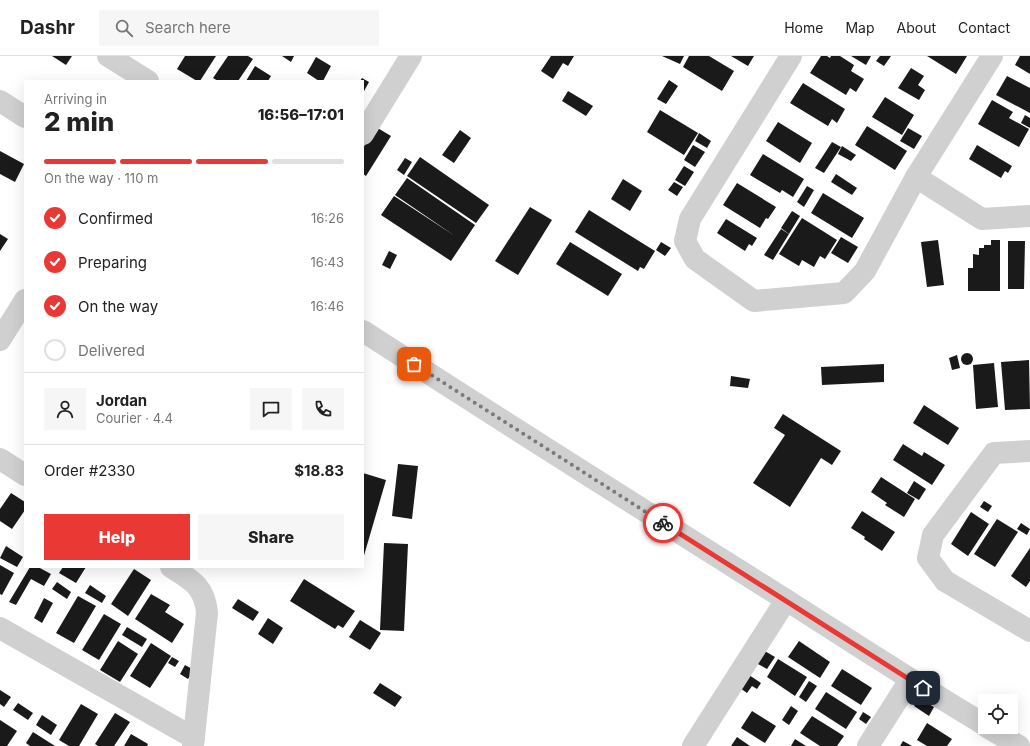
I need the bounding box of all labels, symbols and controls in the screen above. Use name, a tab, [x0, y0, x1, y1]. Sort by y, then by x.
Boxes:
search box	[99, 10, 379, 46]
text: Dashr	[20, 16, 75, 39]
icon: search	[113, 17, 135, 39]
text: Search here	[145, 18, 231, 37]
text: Home	[784, 19, 823, 36]
text: Map	[845, 19, 875, 36]
text: About	[897, 19, 936, 36]
text: Contact	[958, 19, 1010, 36]
text: Arriving in	[44, 91, 107, 107]
text: 16:56–17:01	[258, 105, 344, 124]
text: 2 min	[44, 106, 114, 137]
text: On the way · 110 m	[44, 170, 158, 186]
icon: check	[44, 207, 66, 229]
text: Confirmed	[78, 209, 153, 228]
text: 16:26	[311, 210, 344, 226]
icon: check	[44, 251, 66, 273]
text: Preparing	[78, 253, 147, 272]
text: 16:43	[310, 254, 344, 270]
icon: check	[44, 295, 66, 317]
text: On the way	[78, 297, 158, 316]
text: 16:46	[310, 298, 344, 314]
text: Delivered	[78, 341, 145, 360]
pin	[397, 347, 431, 381]
icon: bag	[403, 353, 425, 375]
button: person	[44, 388, 86, 430]
button: chat	[250, 388, 292, 430]
button: phone	[302, 388, 344, 430]
text: Jordan	[96, 391, 147, 410]
text: Courier · 4.4	[96, 410, 173, 426]
text: Order #2330	[44, 461, 135, 480]
text: $18.83	[294, 461, 344, 480]
courier	[643, 503, 683, 543]
icon: bike	[652, 512, 674, 534]
button: Help	[44, 514, 190, 560]
button: Share	[198, 514, 344, 560]
pin	[906, 671, 940, 705]
icon: home	[912, 677, 934, 699]
map controls	[978, 694, 1018, 734]
button: locate	[978, 694, 1018, 734]

